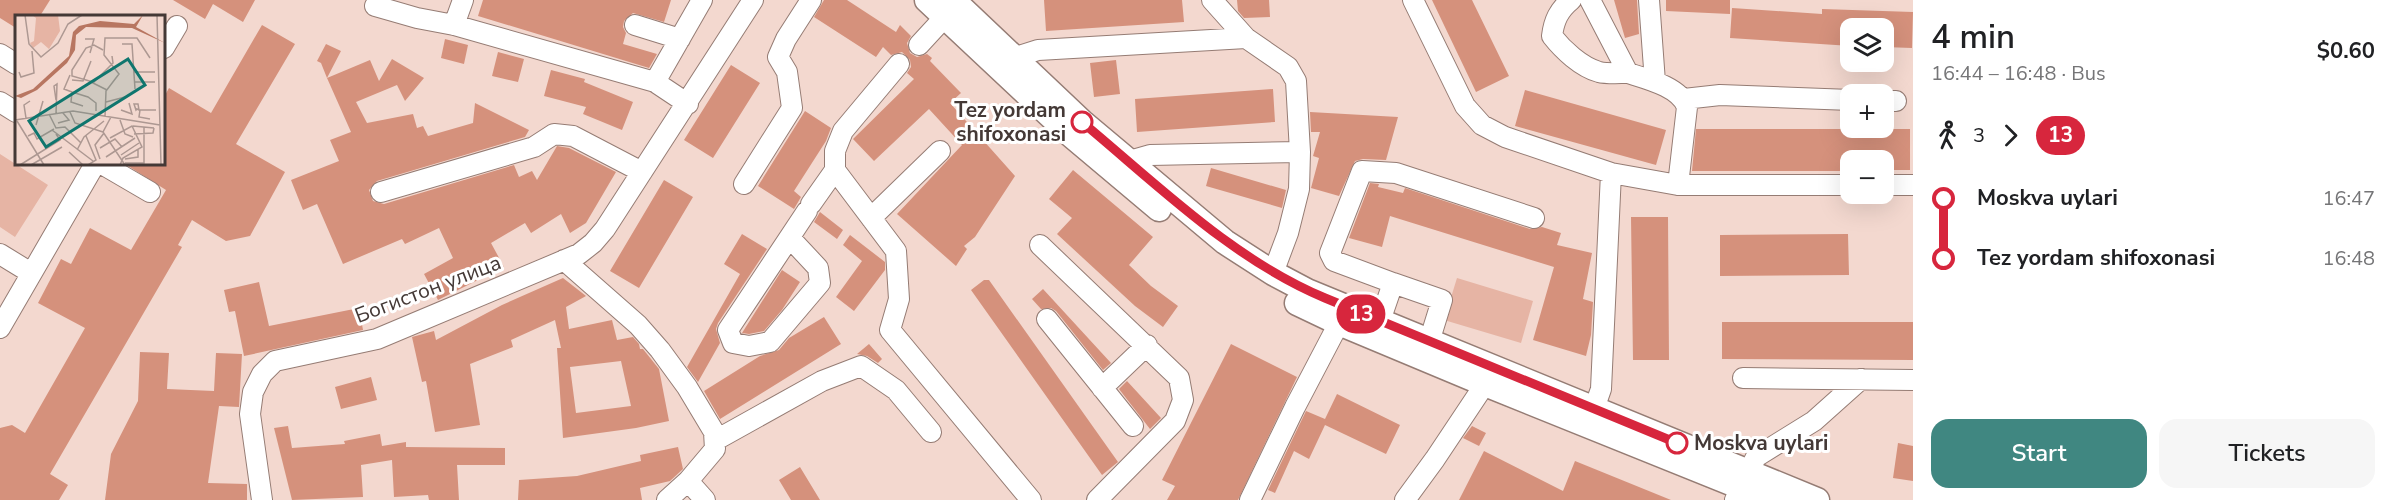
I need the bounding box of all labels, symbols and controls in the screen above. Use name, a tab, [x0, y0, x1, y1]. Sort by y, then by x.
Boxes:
inset map	[15, 15, 165, 165]
text: 4 min	[1931, 15, 2015, 60]
map controls	[1840, 18, 1894, 204]
button: layers	[1840, 18, 1894, 72]
text: $0.60	[2317, 36, 2375, 66]
text: 16:44 – 16:48 · Bus	[1931, 60, 2106, 87]
button: +	[1840, 84, 1894, 138]
place label: Tez yordam shifoxonasi	[954, 96, 1066, 148]
marker: Tez yordam shifoxonasi	[1071, 111, 1093, 133]
icon: walk	[1931, 119, 1964, 152]
icon: forward	[1994, 119, 2027, 152]
text: 13	[2048, 121, 2073, 149]
text: 3	[1973, 122, 1985, 149]
button: −	[1840, 150, 1894, 204]
text: Moskva uylari	[1977, 183, 2118, 213]
text: 16:47	[2322, 185, 2375, 212]
text: Tez yordam shifoxonasi	[1977, 243, 2215, 273]
text: 16:48	[2322, 245, 2375, 272]
street label: Богистон улица	[351, 248, 505, 330]
line badge: 13	[1334, 294, 1388, 334]
text: 13	[1348, 300, 1374, 328]
button: Start	[1931, 419, 2147, 488]
button: Tickets	[2159, 419, 2375, 488]
place label: Moskva uylari	[1694, 429, 1828, 457]
marker: Moskva uylari	[1666, 432, 1688, 454]

